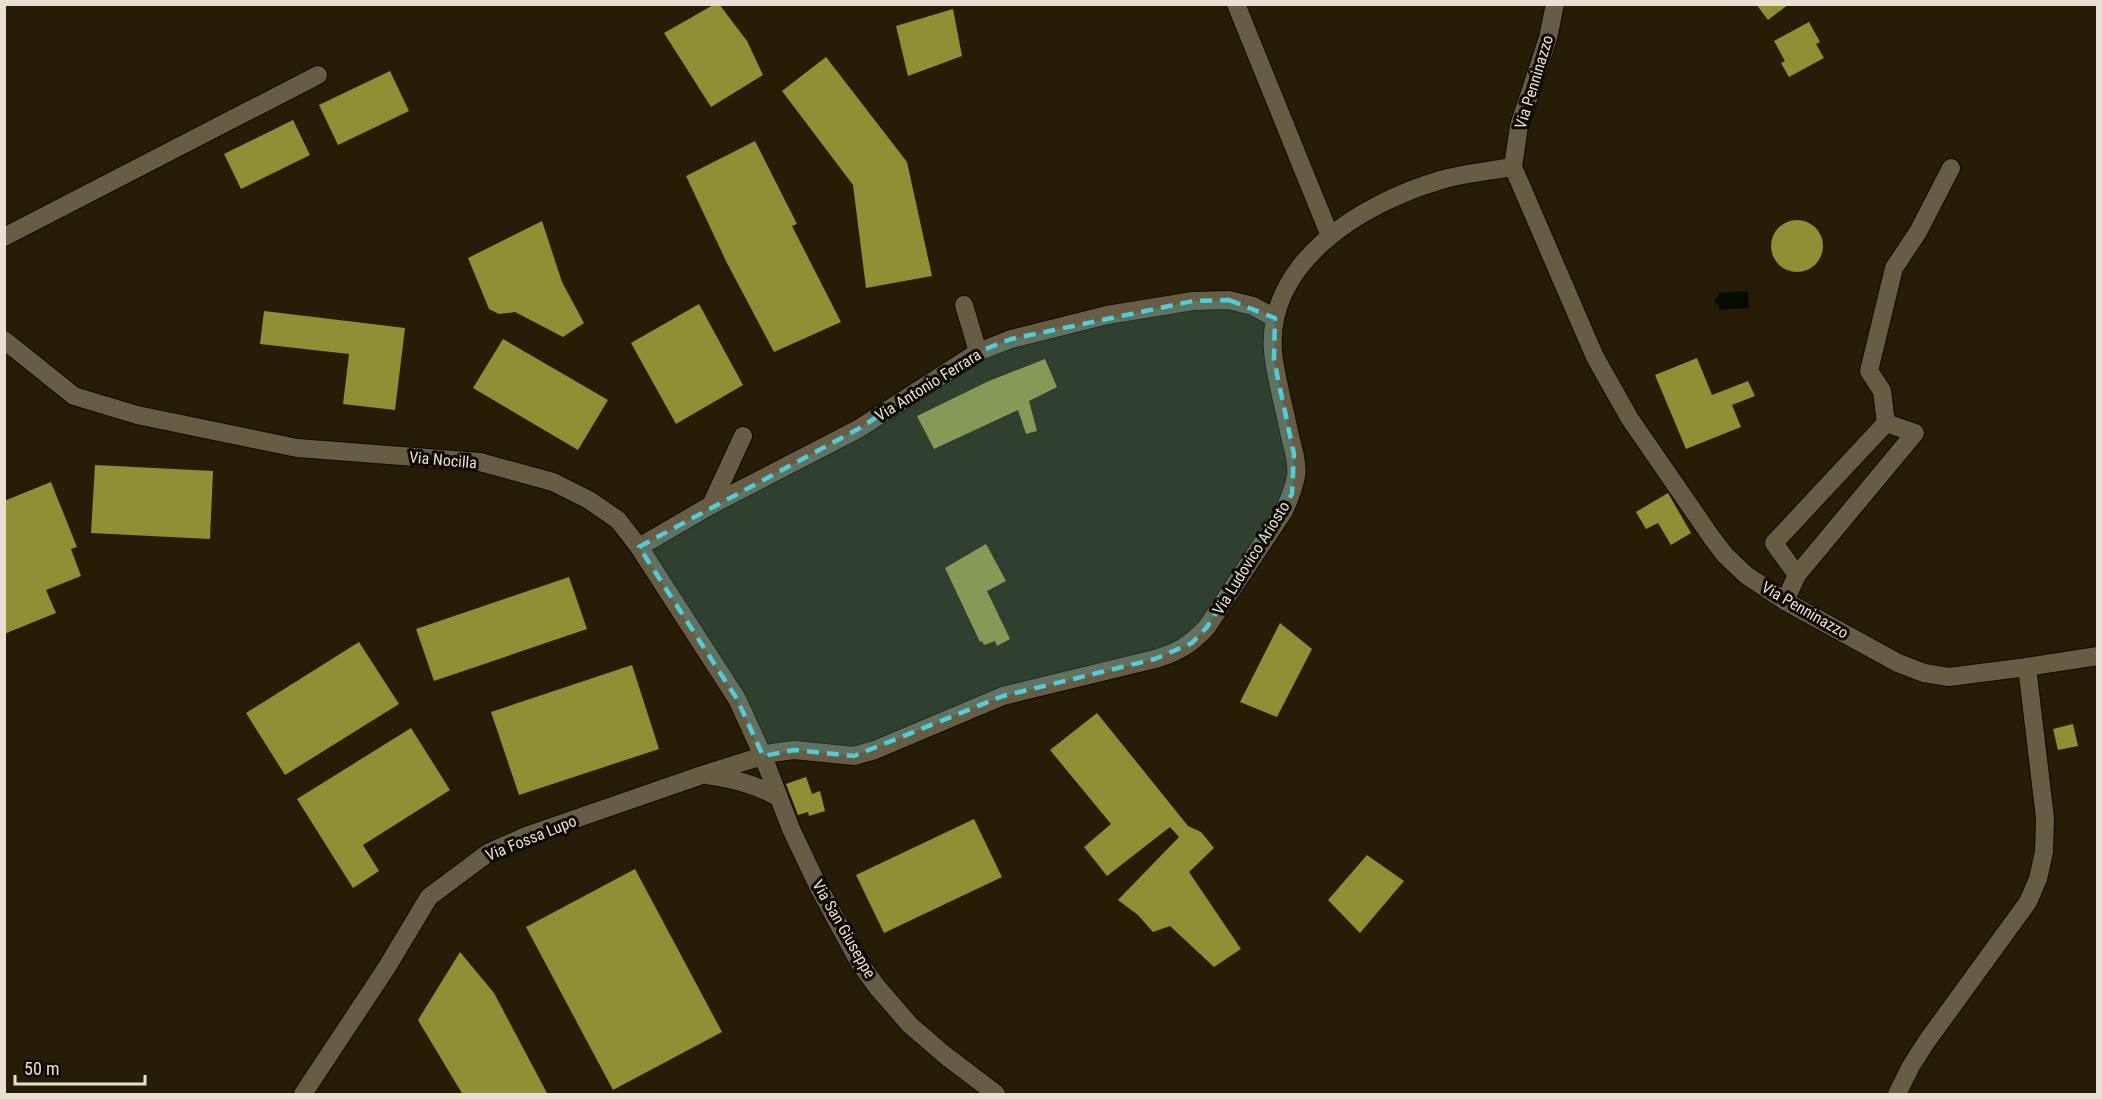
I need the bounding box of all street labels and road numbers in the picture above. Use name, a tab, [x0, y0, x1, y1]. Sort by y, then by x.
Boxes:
street label: Via Penninazzo	[1511, 33, 1557, 131]
street label: Via Antonio Ferrara	[872, 345, 984, 425]
street label: Via Nocilla	[408, 448, 478, 472]
street label: Via Ludovico Ariosto	[1208, 498, 1294, 618]
street label: Via Penninazzo	[1758, 578, 1852, 642]
street label: Via Fossa Lupo	[483, 811, 579, 865]
street label: Via San Giuseppe	[808, 876, 880, 982]

